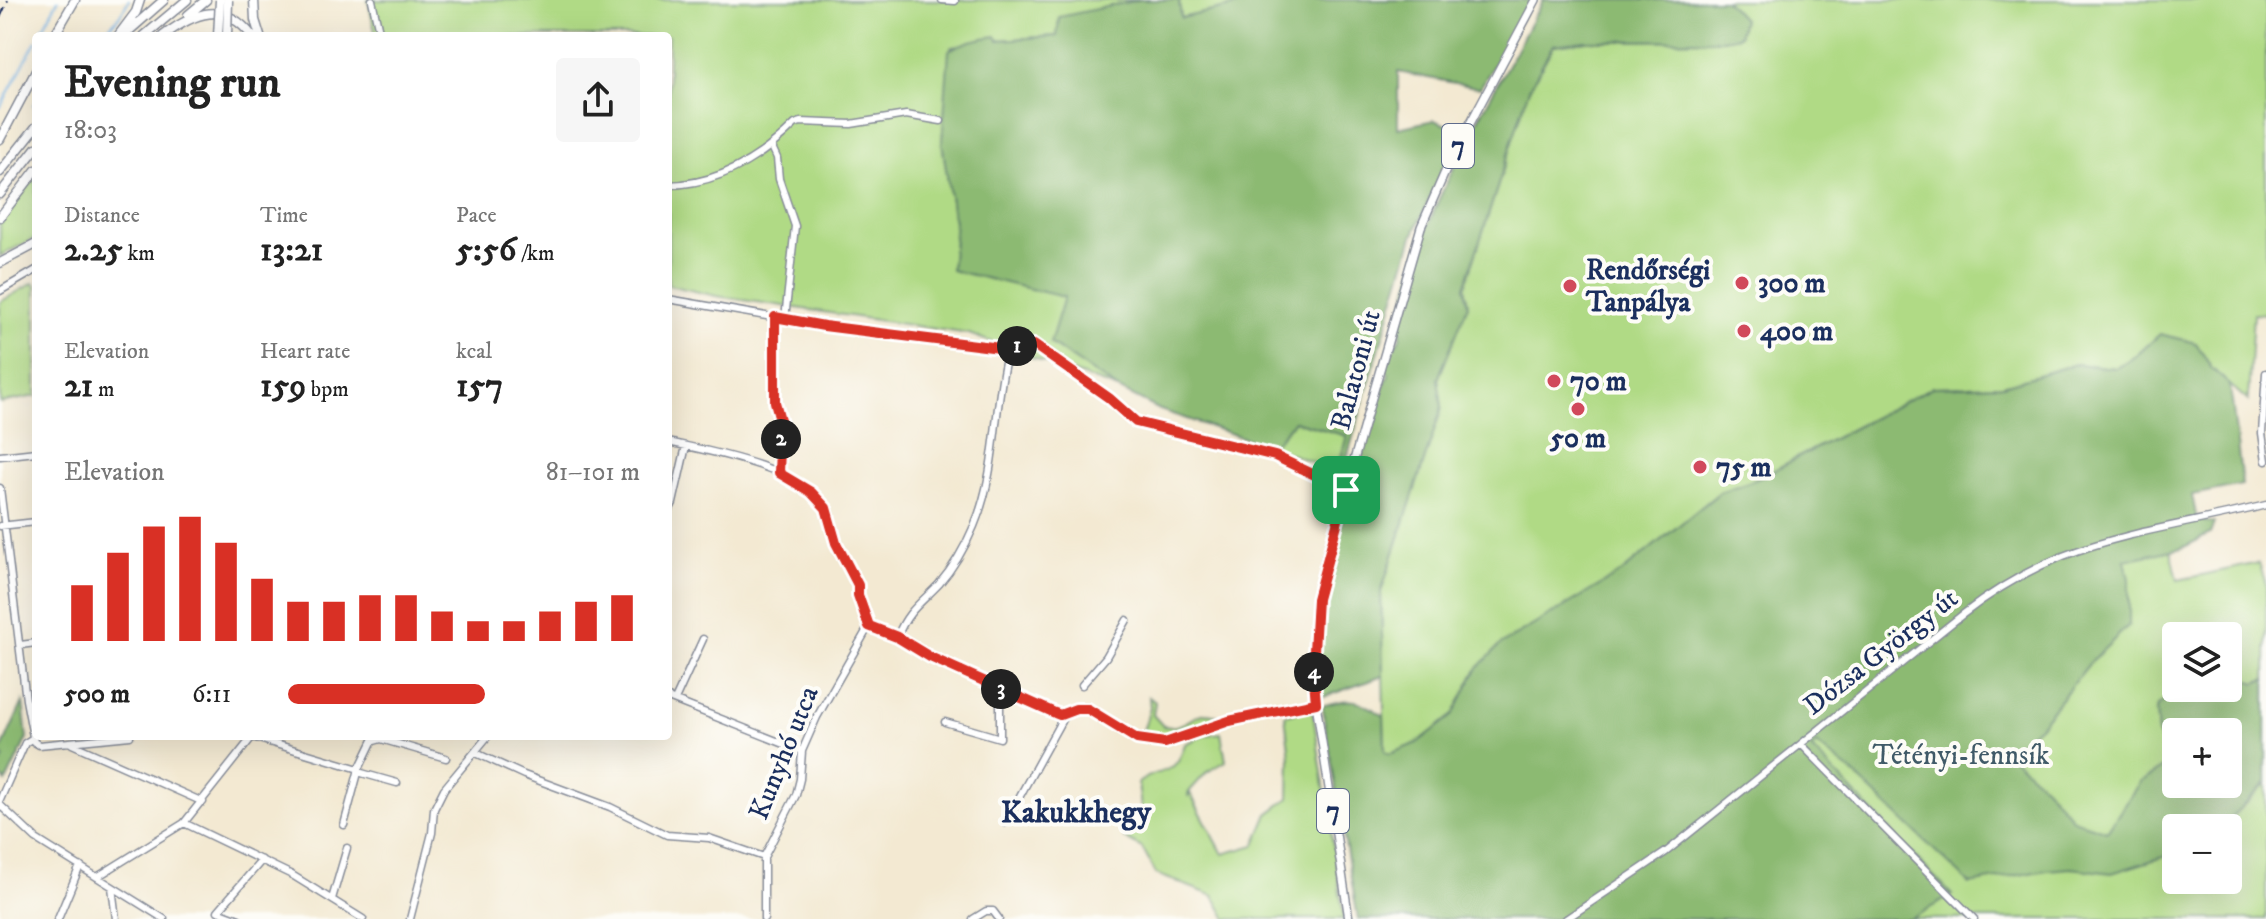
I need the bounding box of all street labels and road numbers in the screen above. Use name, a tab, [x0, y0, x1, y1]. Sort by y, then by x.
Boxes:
road number: 7	[1442, 124, 1474, 168]
street label: Balatoni út	[1323, 306, 1389, 434]
street label: Dózsa György út	[1797, 581, 1965, 723]
street label: Kunyhó utca	[741, 681, 827, 825]
road number: 7	[1317, 789, 1349, 833]

